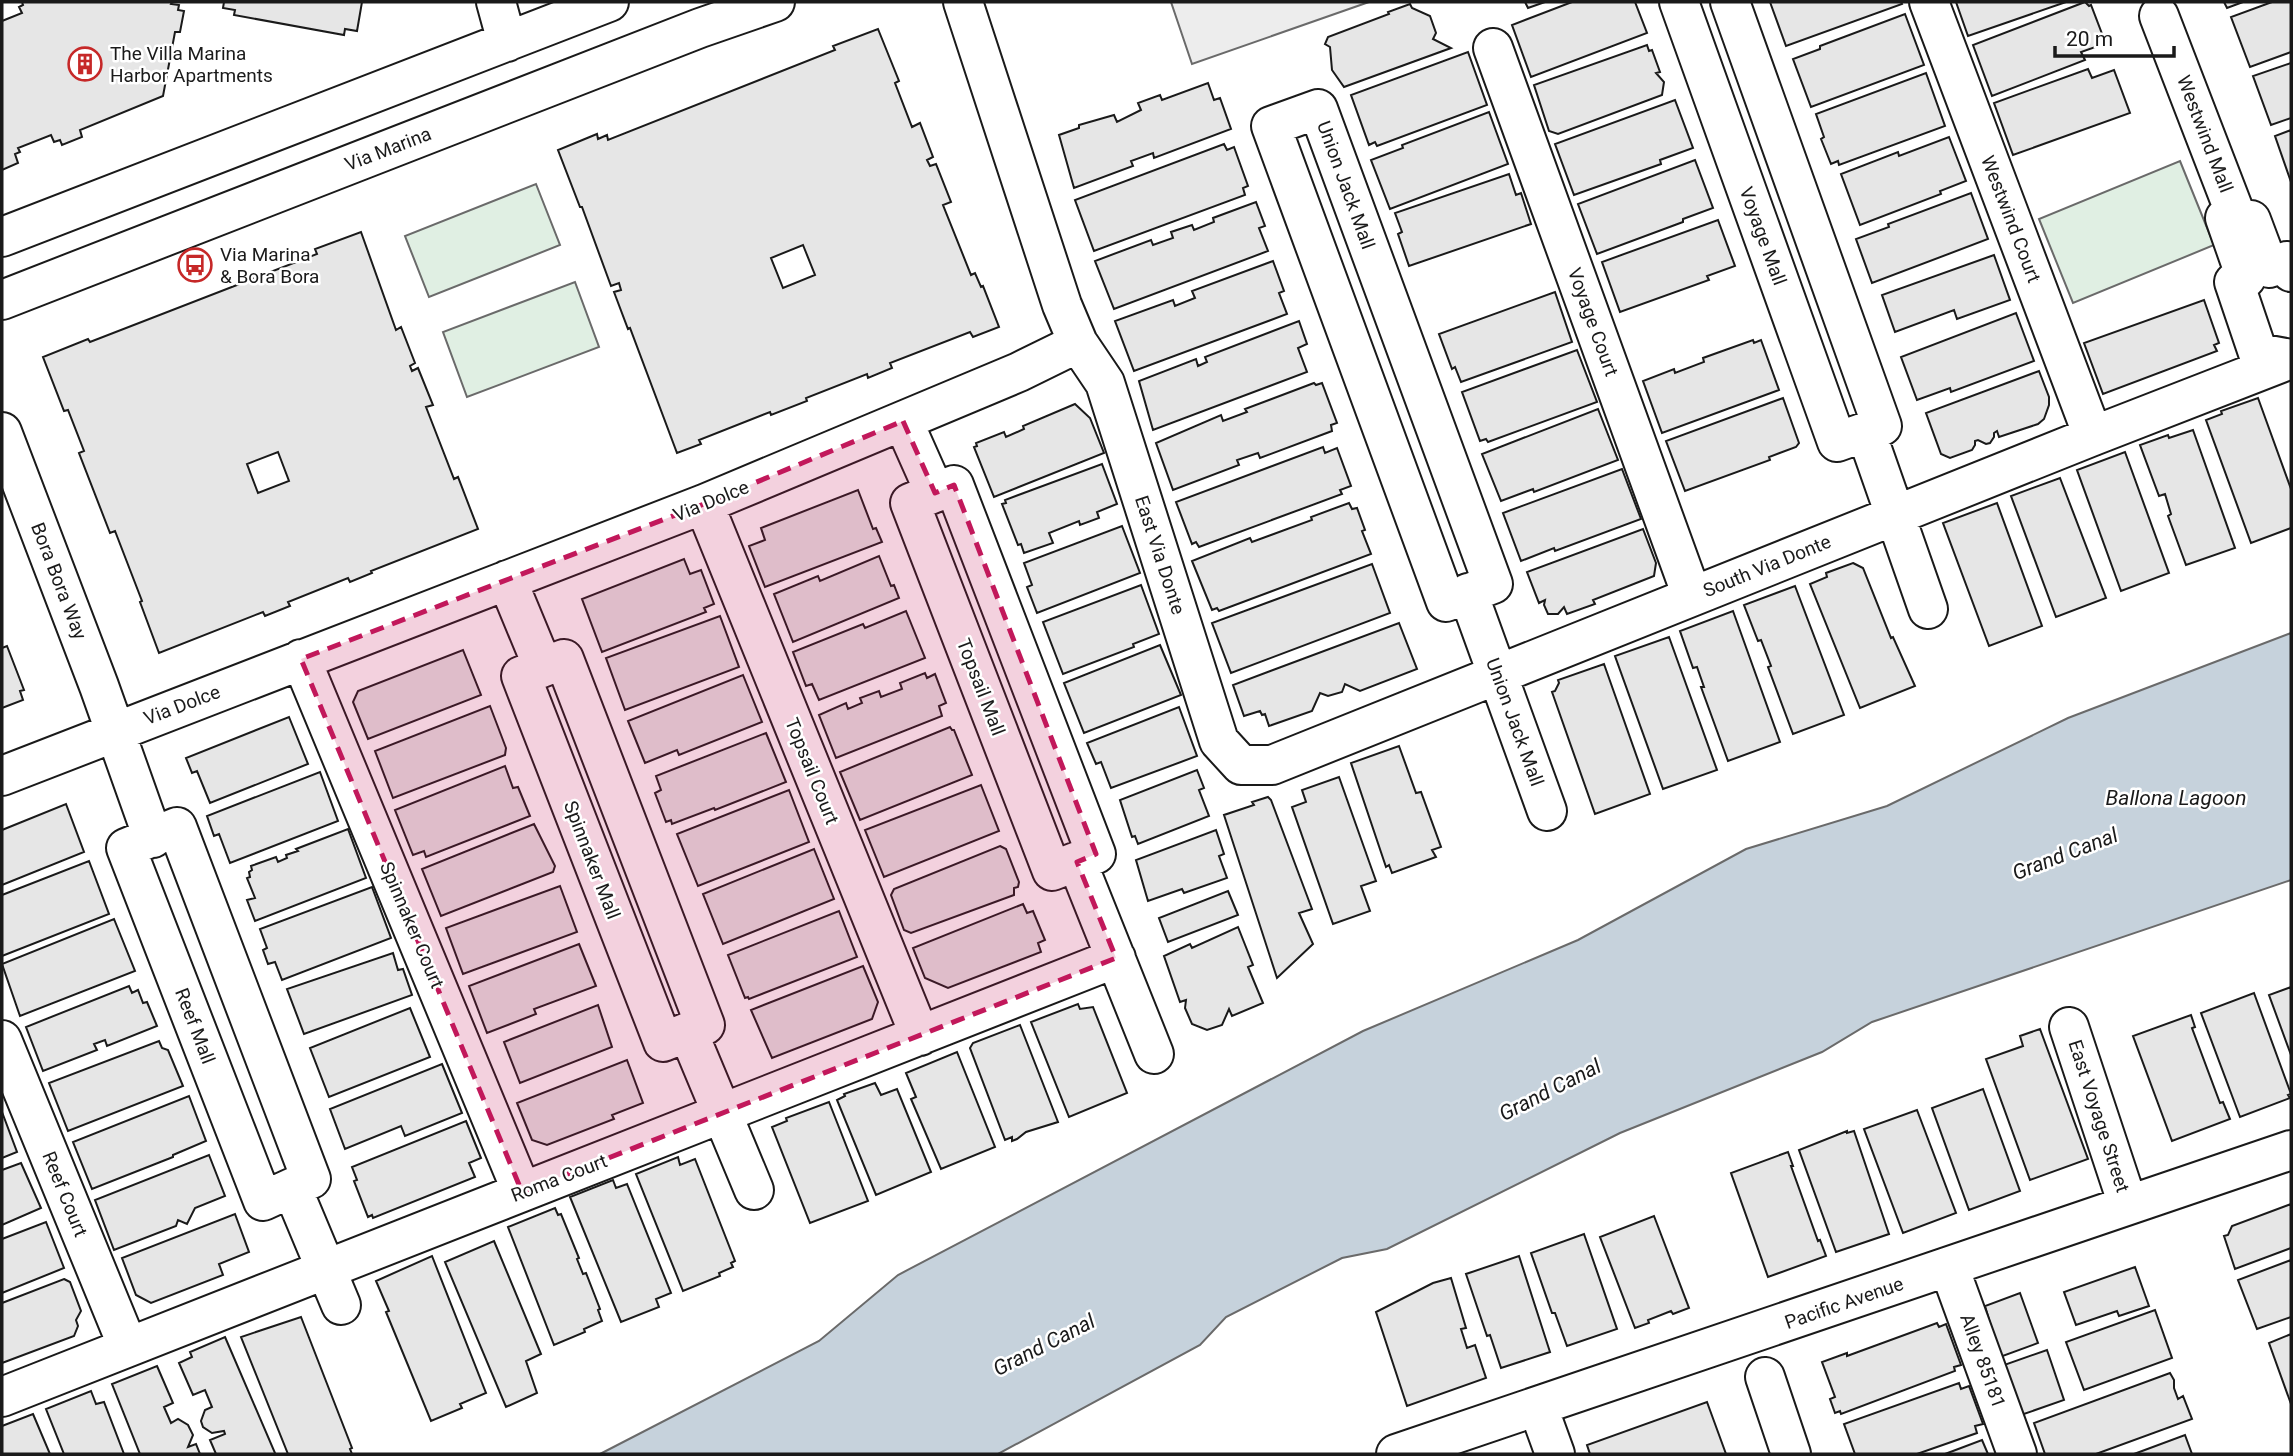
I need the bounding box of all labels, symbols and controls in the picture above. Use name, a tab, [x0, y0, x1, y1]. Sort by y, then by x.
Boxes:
scale bar	[2055, 14, 2174, 58]
text: 20 m	[2066, 27, 2113, 51]
place label: The Villa Marina Harbor Apartments	[110, 42, 273, 87]
building icon: The Villa Marina Harbor Apartments	[66, 45, 104, 83]
street label: Westwind Mall	[2172, 72, 2238, 196]
street label: Union Jack Mall	[1312, 118, 1380, 252]
street label: Via Marina	[342, 122, 434, 176]
street label: Westwind Court	[1976, 152, 2046, 286]
street label: Voyage Mall	[1735, 184, 1791, 288]
place label: Via Marina & Bora Bora	[220, 243, 319, 288]
bus stop icon: Via Marina & Bora Bora	[176, 246, 214, 284]
street label: Voyage Court	[1563, 265, 1623, 379]
street label: Via Dolce	[670, 475, 752, 527]
street label: East Via Donte	[1130, 493, 1190, 617]
street label: Bora Bora Way	[26, 519, 92, 643]
street label: South Via Donte	[1700, 530, 1834, 602]
street label: Topsail Mall	[952, 635, 1010, 739]
street label: Union Jack Mall	[1481, 655, 1549, 789]
street label: Via Dolce	[141, 680, 223, 730]
street label: Topsail Court	[780, 714, 844, 828]
water label: Ballona Lagoon	[2106, 786, 2246, 810]
street label: Spinnaker Mall	[559, 798, 625, 922]
water label: Grand Canal	[2009, 823, 2122, 885]
street label: Spinnaker Court	[375, 858, 449, 992]
street label: Reef Mall	[170, 985, 220, 1067]
street label: East Voyage Street	[2063, 1037, 2135, 1195]
water label: Grand Canal	[1495, 1054, 1606, 1126]
street label: Reef Court	[37, 1148, 93, 1240]
street label: Roma Court	[508, 1149, 610, 1207]
street label: Pacific Avenue	[1782, 1272, 1906, 1334]
water label: Grand Canal	[989, 1309, 1100, 1381]
street label: Alley 85181	[1955, 1311, 2011, 1411]

